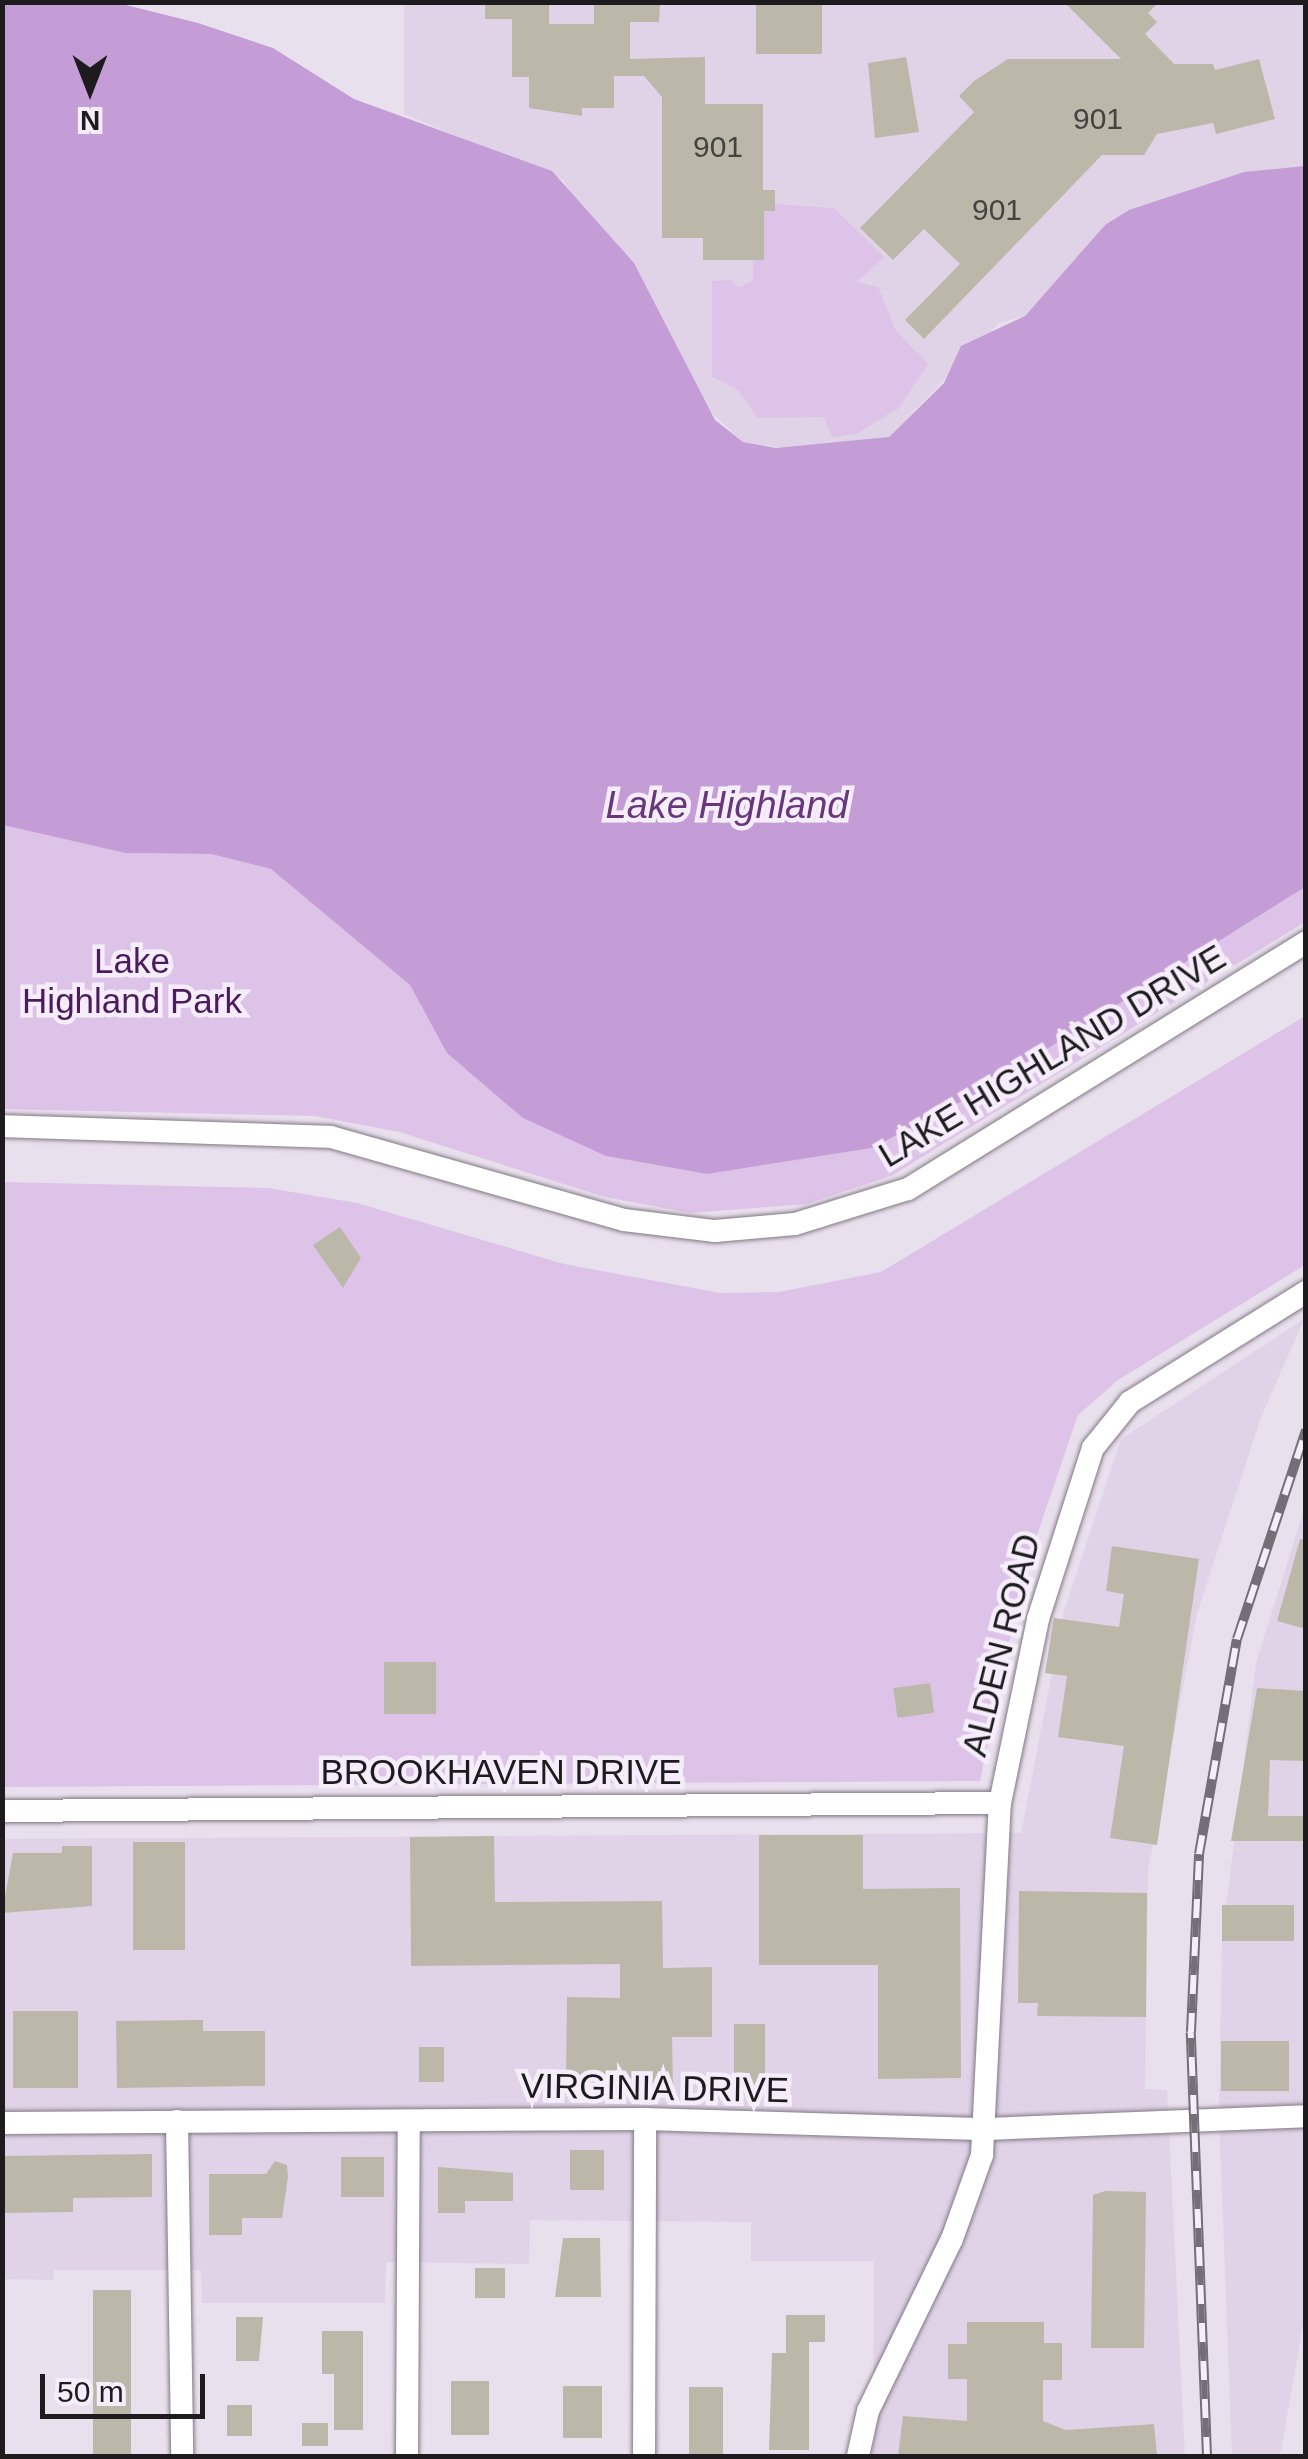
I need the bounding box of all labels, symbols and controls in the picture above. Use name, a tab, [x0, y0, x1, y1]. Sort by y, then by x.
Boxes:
north arrow	[40, 40, 140, 140]
house number: 901	[1073, 101, 1123, 137]
text: N	[80, 105, 100, 136]
house number: 901	[693, 129, 743, 165]
house number: 901	[972, 192, 1022, 228]
water label: Lake Highland	[606, 783, 848, 829]
street label: LAKE HIGHLAND DRIVE	[871, 936, 1233, 1176]
park label: Lake Highland Park	[22, 940, 242, 1022]
street label: ALDEN ROAD	[953, 1530, 1049, 1760]
street label: BROOKHAVEN DRIVE	[320, 1751, 682, 1793]
street label: VIRGINIA DRIVE	[519, 2065, 791, 2111]
scale bar	[45, 2354, 210, 2416]
text: 50 m	[57, 2375, 124, 2408]

